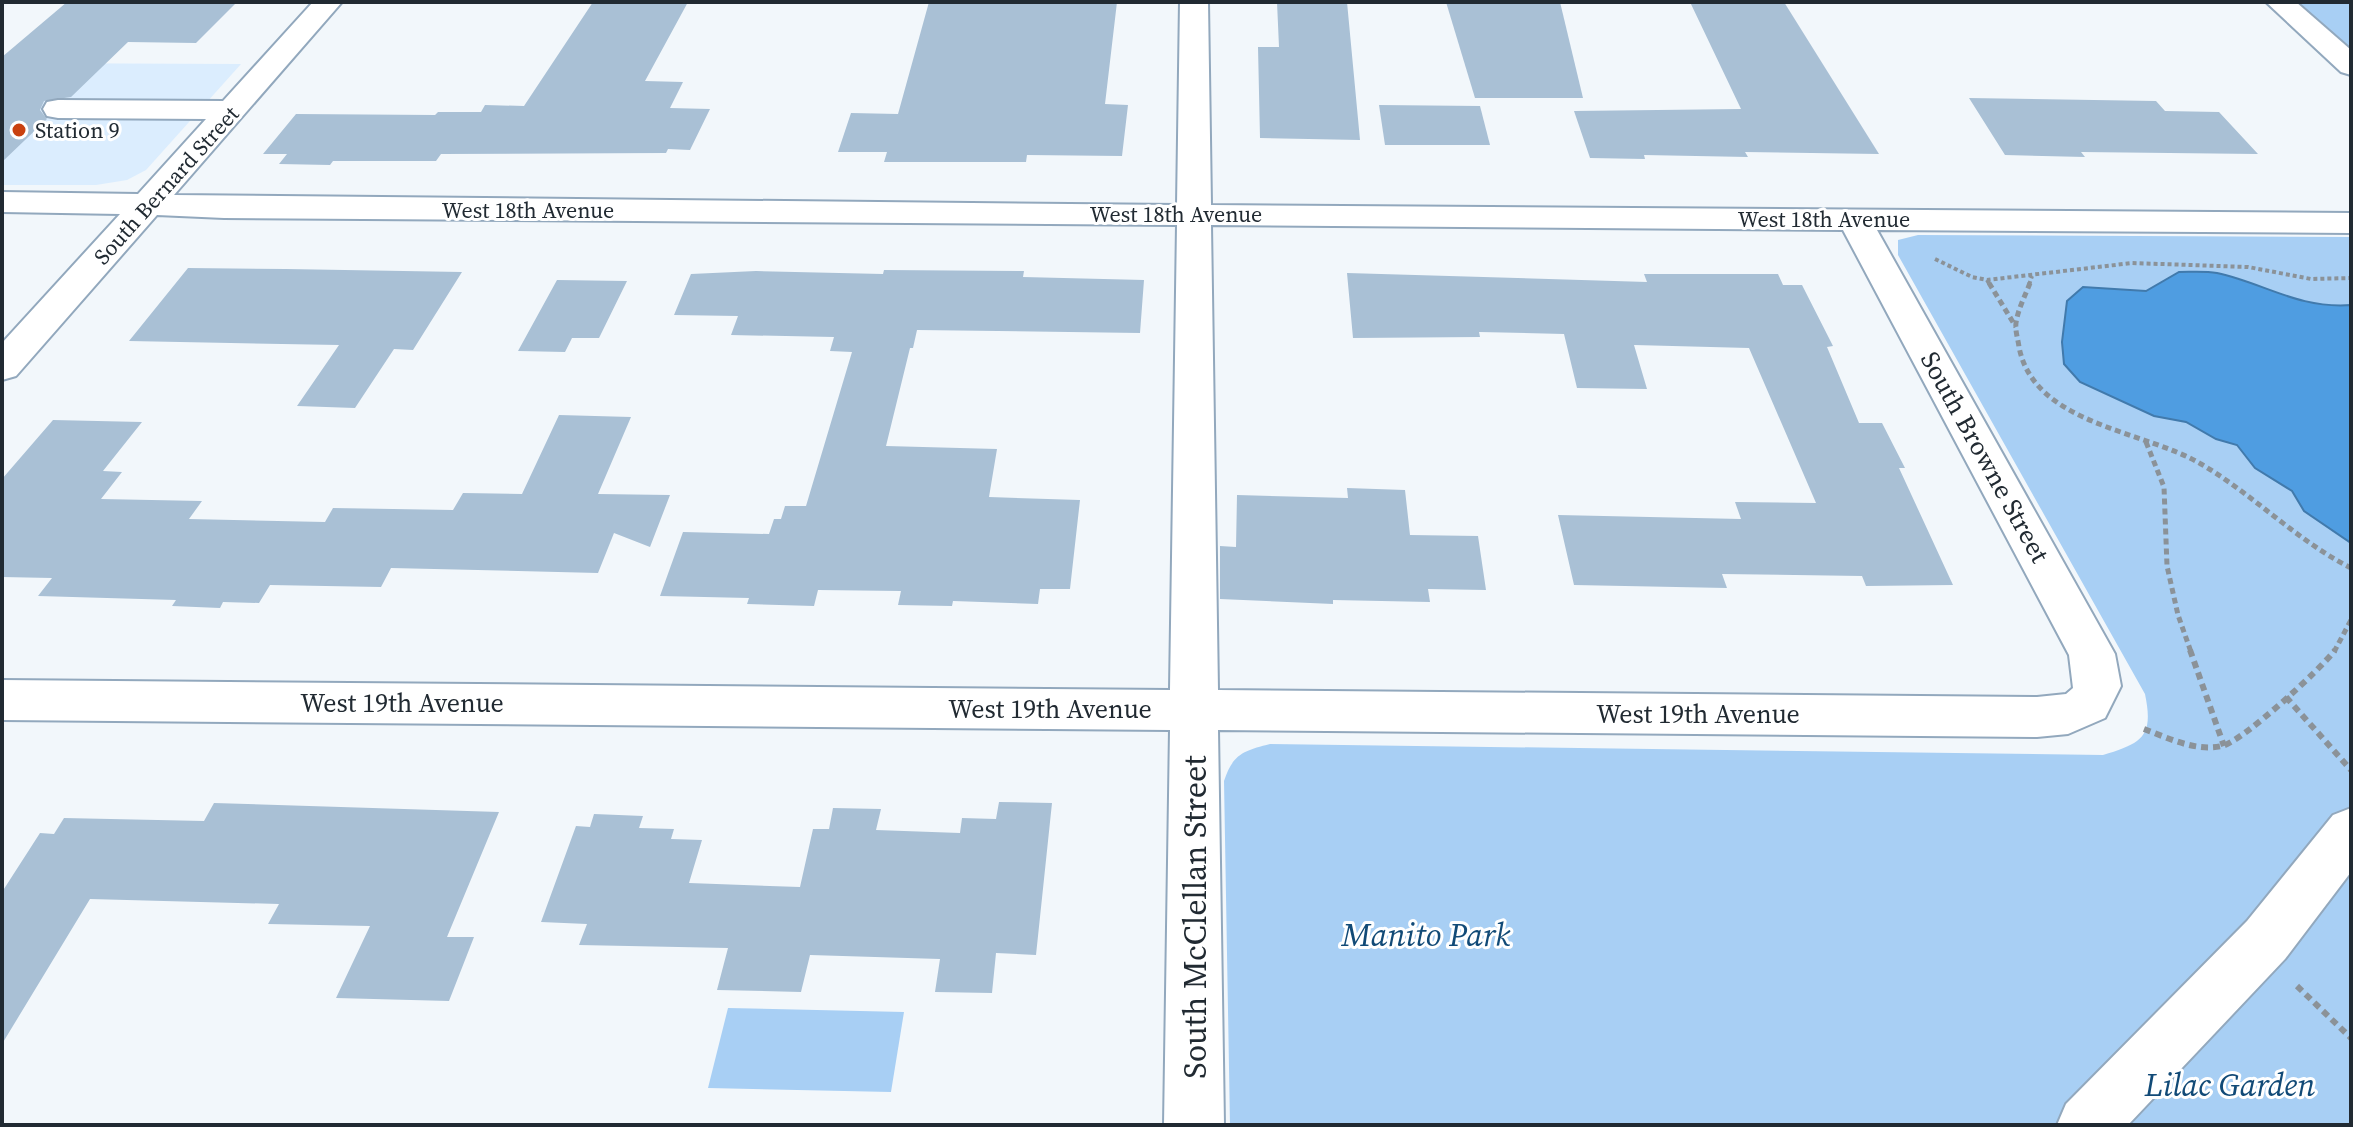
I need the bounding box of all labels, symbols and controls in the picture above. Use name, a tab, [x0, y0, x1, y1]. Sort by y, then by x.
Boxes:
street label: South Bernard Street	[87, 99, 246, 271]
place label: Station 9	[35, 115, 120, 145]
marker: Station 9	[10, 121, 28, 139]
street label: West 18th Avenue	[442, 195, 614, 225]
street label: West 18th Avenue	[1090, 199, 1262, 229]
street label: West 18th Avenue	[1738, 204, 1910, 234]
street label: South Browne Street	[1912, 345, 2058, 569]
street label: West 19th Avenue	[300, 685, 504, 721]
street label: West 19th Avenue	[948, 691, 1152, 727]
street label: West 19th Avenue	[1596, 696, 1800, 732]
street label: South McClellan Street	[1173, 755, 1217, 1079]
park label: Manito Park	[1341, 913, 1511, 957]
park label: Lilac Garden	[2144, 1063, 2315, 1107]

